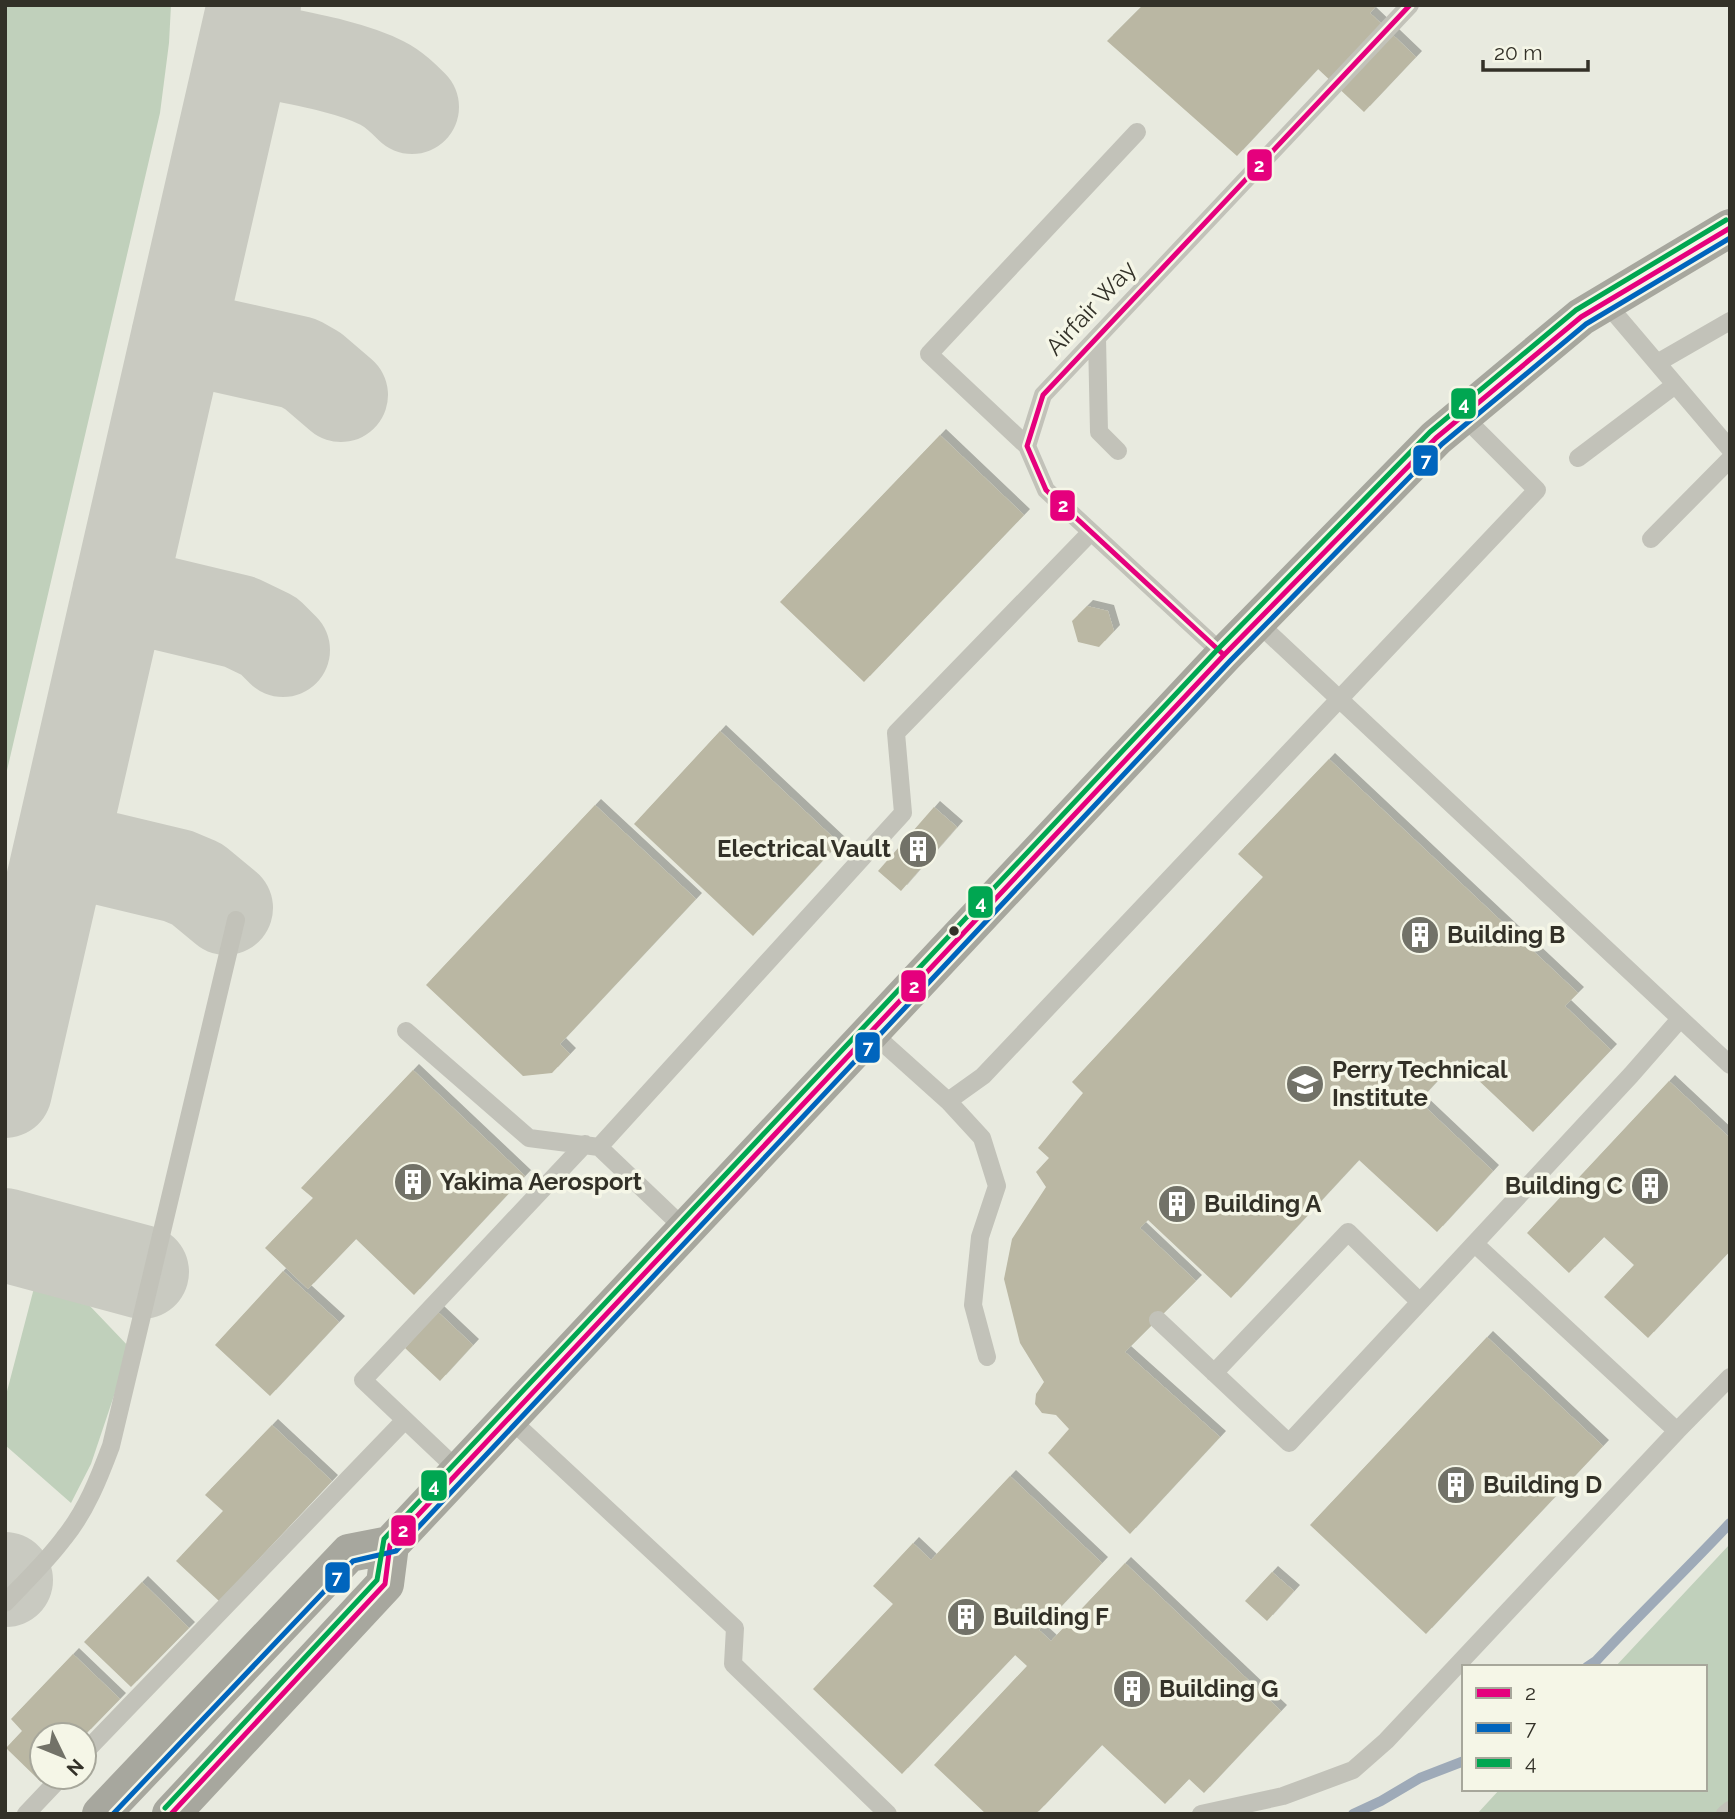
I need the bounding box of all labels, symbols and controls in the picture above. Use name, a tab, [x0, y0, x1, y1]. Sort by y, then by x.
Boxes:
scale bar	[1483, 28, 1588, 72]
text: 20 m	[1494, 40, 1542, 65]
line badge: 2	[1246, 148, 1273, 182]
text: 2	[1254, 154, 1264, 176]
street label: Airfair Way	[1040, 254, 1142, 361]
line badge: 4	[1450, 387, 1477, 420]
text: 4	[1459, 392, 1470, 414]
line badge: 7	[1412, 444, 1439, 477]
text: 7	[1421, 449, 1432, 471]
line badge: 2	[1049, 489, 1076, 522]
text: 2	[1058, 494, 1068, 516]
building icon: Electrical Vault	[897, 828, 939, 870]
place label: Electrical Vault	[717, 834, 891, 863]
line badge: 4	[967, 885, 994, 919]
text: 4	[976, 891, 987, 913]
building icon: Building B	[1399, 914, 1441, 956]
place label: Building B	[1447, 920, 1565, 949]
unlabelled marker	[947, 924, 961, 938]
line badge: 2	[900, 969, 927, 1003]
text: 2	[909, 975, 919, 997]
line badge: 7	[854, 1031, 881, 1064]
text: 7	[863, 1036, 874, 1058]
place label: Perry Technical Institute	[1332, 1055, 1508, 1112]
school or university icon: Perry Technical Institute	[1284, 1063, 1326, 1105]
building icon: Yakima Aerosport	[392, 1161, 434, 1203]
building icon: Building C	[1629, 1165, 1671, 1207]
place label: Yakima Aerosport	[440, 1167, 642, 1196]
place label: Building C	[1505, 1171, 1624, 1200]
building icon: Building A	[1156, 1183, 1198, 1225]
place label: Building A	[1204, 1189, 1322, 1218]
building icon: Building D	[1435, 1464, 1477, 1506]
line badge: 4	[420, 1469, 448, 1502]
place label: Building D	[1483, 1470, 1602, 1499]
text: 4	[429, 1474, 440, 1496]
line badge: 2	[390, 1514, 417, 1547]
text: 2	[398, 1519, 408, 1541]
line badge: 7	[324, 1561, 351, 1594]
text: 7	[332, 1566, 343, 1588]
building icon: Building F	[945, 1596, 987, 1638]
place label: Building F	[993, 1602, 1109, 1631]
legend	[1462, 1665, 1707, 1791]
building icon: Building G	[1111, 1668, 1153, 1710]
place label: Building G	[1159, 1674, 1278, 1703]
text: 2	[1525, 1680, 1536, 1705]
text: 7	[1525, 1715, 1537, 1740]
north arrow	[28, 1721, 98, 1791]
text: 4	[1525, 1750, 1536, 1775]
text: N	[62, 1755, 88, 1780]

